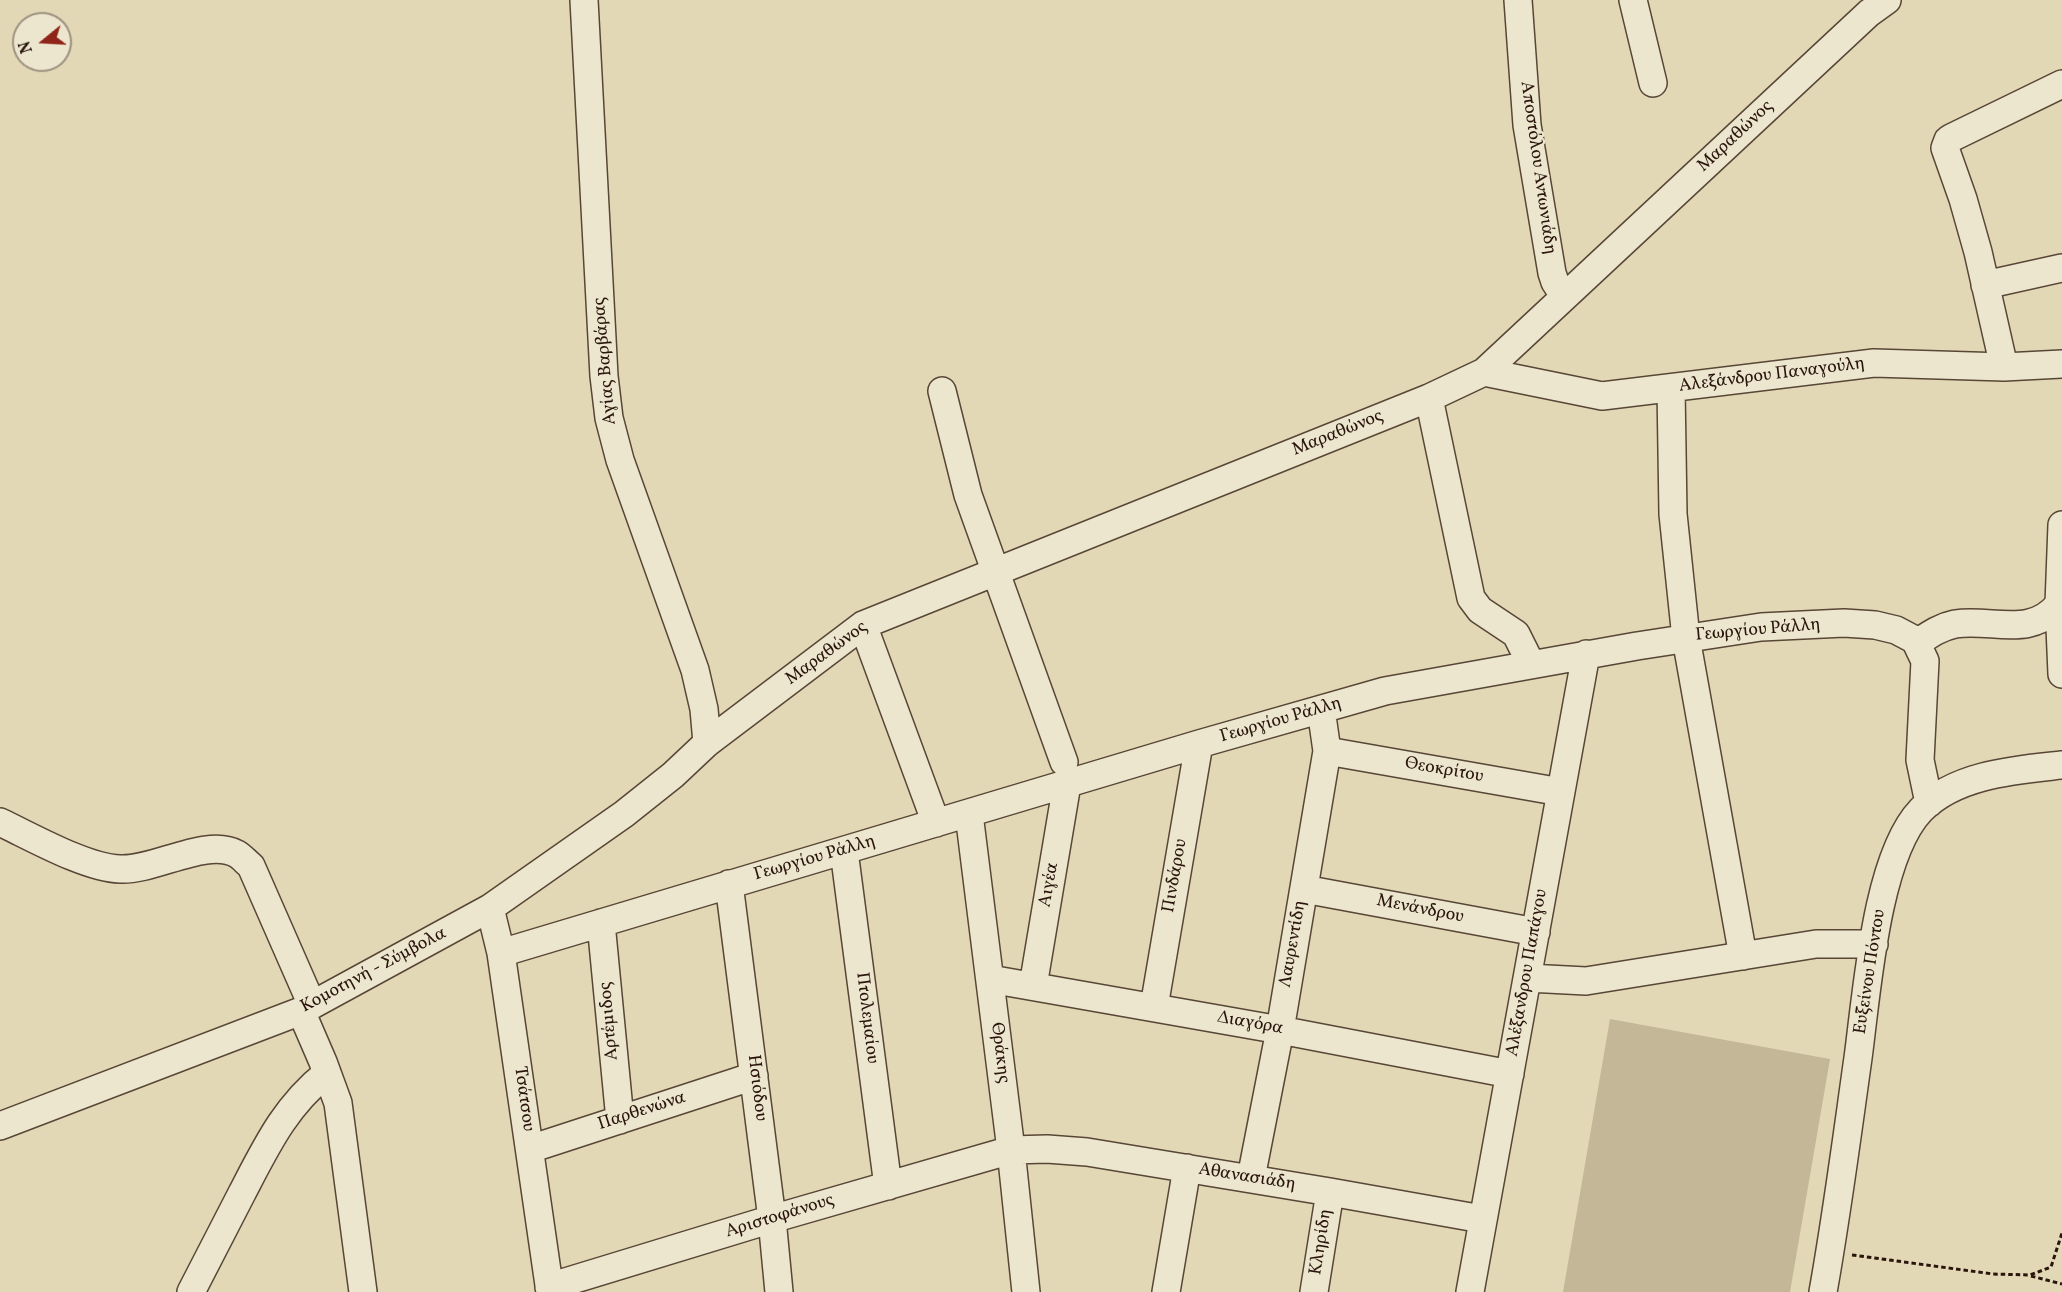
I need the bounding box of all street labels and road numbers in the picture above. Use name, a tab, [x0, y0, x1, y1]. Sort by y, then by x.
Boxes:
street label: Αποστόλου Αντωνιάδη	[1514, 80, 1560, 256]
street label: Μαραθώνος	[1694, 96, 1778, 178]
street label: Αγίας Βαρβάρας	[590, 296, 622, 426]
street label: Αλεξάνδρου Παναγούλη	[1678, 354, 1866, 398]
street label: Μαραθώνος	[1290, 406, 1386, 462]
street label: Γεωργίου Ράλλη	[1695, 615, 1821, 647]
street label: Μαραθώνος	[782, 617, 872, 691]
street label: Γεωργίου Ράλλη	[1218, 693, 1344, 749]
street label: Θεοκρίτου	[1403, 753, 1485, 789]
street label: Γεωργίου Ράλλη	[752, 831, 878, 887]
street label: Πινδάρου	[1159, 837, 1193, 915]
street label: Αιγέα	[1035, 861, 1065, 909]
street label: Αλέξανδρου Παπάγου	[1503, 888, 1553, 1058]
street label: Μενάνδρου	[1375, 891, 1465, 929]
street label: Λαυρεντίδη	[1276, 899, 1312, 989]
street label: Ευξείνου Πόντου	[1850, 908, 1892, 1036]
street label: Κομοτηνή - Σύμβολα	[298, 923, 450, 1019]
street label: Πτολεμαίου	[850, 971, 882, 1065]
street label: Αρτέμιδος	[596, 981, 624, 1061]
street label: Διαγόρα	[1215, 1008, 1285, 1040]
street label: Θράκης	[985, 1021, 1013, 1085]
street label: Ησιόδου	[741, 1053, 771, 1123]
street label: Τσάτσου	[508, 1065, 538, 1133]
street label: Παρθενώνα	[595, 1088, 689, 1136]
street label: Αθανασιάδη	[1197, 1160, 1297, 1196]
street label: Αριστοφάνους	[723, 1190, 837, 1244]
street label: Κληρίδη	[1306, 1207, 1338, 1277]

